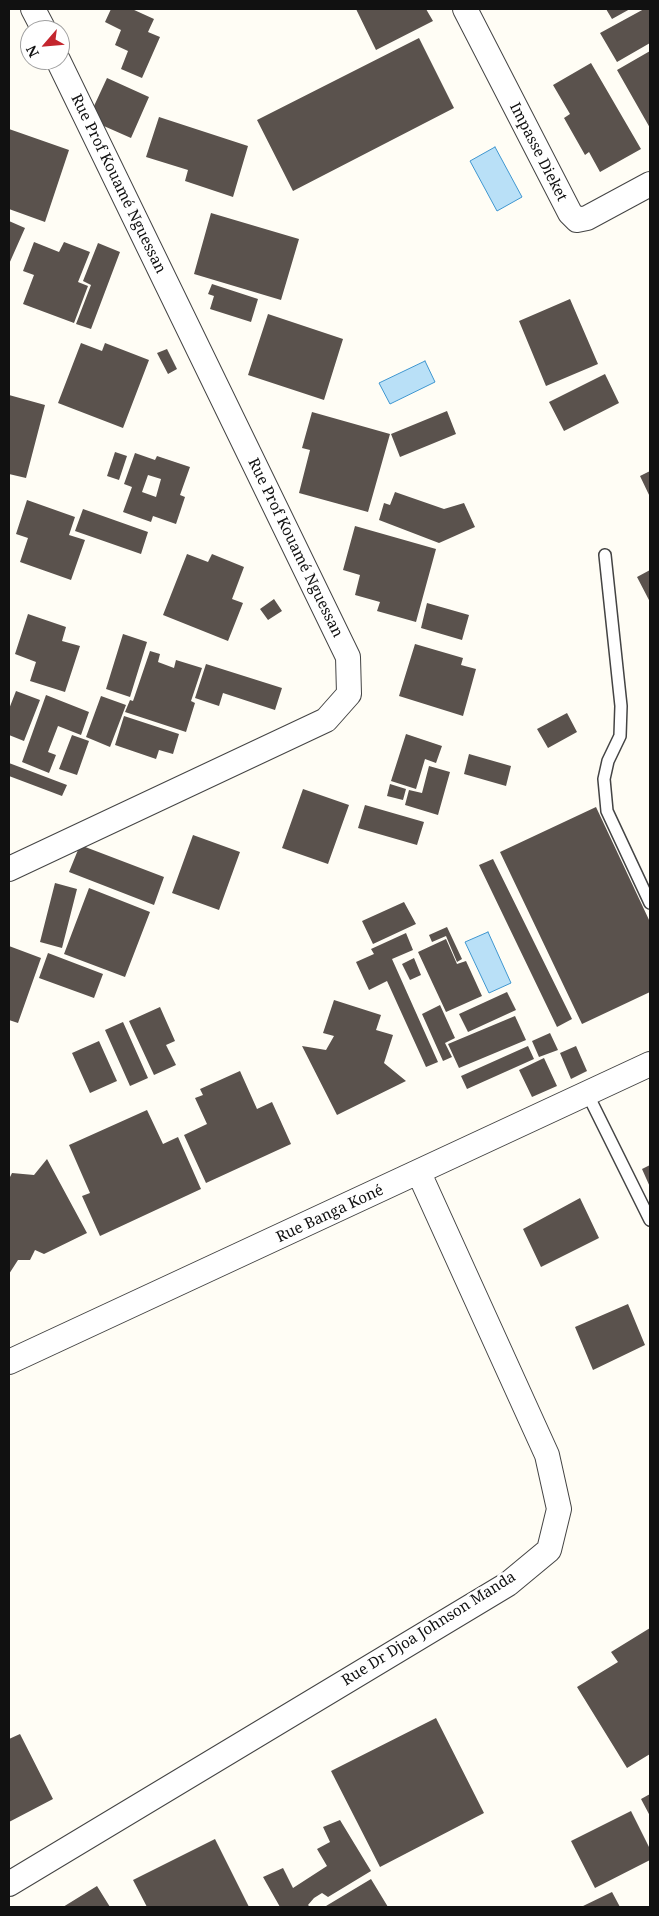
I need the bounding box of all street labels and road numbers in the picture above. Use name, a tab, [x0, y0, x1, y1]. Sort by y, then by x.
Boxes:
street label: Rue Prof Kouamé Nguessan	[67, 91, 169, 277]
street label: Impasse Dieket	[505, 100, 571, 204]
street label: Rue Prof Kouamé Nguessan	[244, 455, 346, 641]
street label: Rue Banga Koné	[274, 1181, 386, 1247]
street label: Rue Dr Djoa Johnson Manda	[339, 1568, 519, 1690]

